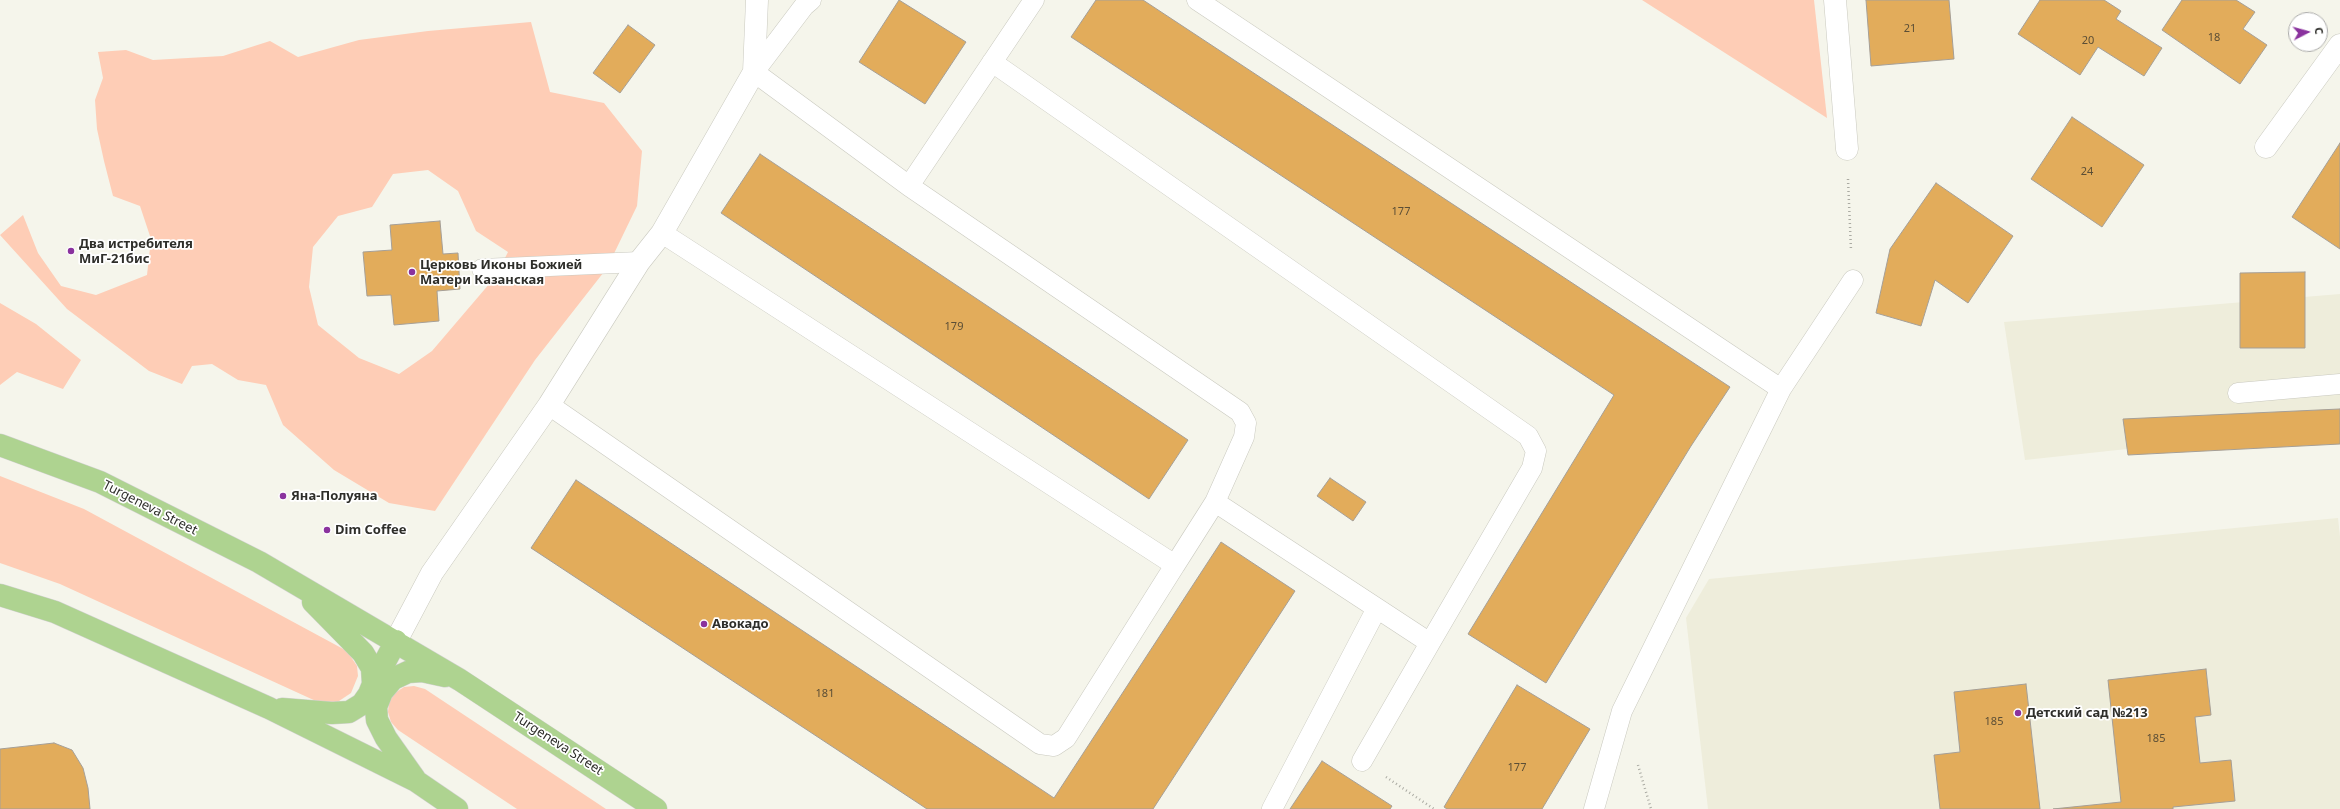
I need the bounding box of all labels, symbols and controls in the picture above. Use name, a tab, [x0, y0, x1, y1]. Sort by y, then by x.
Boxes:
north arrow	[2288, 12, 2328, 52]
house number: 21	[1904, 22, 1916, 36]
text: С	[2312, 26, 2327, 35]
house number: 18	[2208, 31, 2220, 45]
house number: 20	[2082, 34, 2094, 48]
house number: 24	[2081, 165, 2093, 179]
house number: 177	[1392, 205, 1410, 219]
place label: Два истребителя МиГ-21бис	[79, 236, 193, 267]
marker: Два истребителя МиГ-21бис	[66, 246, 76, 256]
place label: Церковь Иконы Божией Матери Казанская	[420, 257, 582, 288]
marker: Церковь Иконы Божией Матери Казанская	[407, 267, 417, 277]
house number: 179	[945, 320, 963, 334]
street label: Turgeneva Street	[100, 477, 200, 539]
place label: Яна-Полуяна	[291, 488, 378, 504]
marker: Яна-Полуяна	[278, 491, 288, 501]
place label: Dim Coffee	[335, 522, 406, 538]
marker: Dim Coffee	[322, 525, 332, 535]
place label: Авокадо	[712, 616, 769, 632]
marker: Авокадо	[699, 619, 709, 629]
house number: 181	[816, 687, 834, 701]
place label: Детский сад №213	[2026, 705, 2148, 721]
marker: Детский сад №213	[2013, 708, 2023, 718]
street label: Turgeneva Street	[510, 709, 606, 779]
house number: 185	[1985, 715, 2003, 729]
house number: 185	[2147, 732, 2165, 746]
house number: 177	[1508, 761, 1526, 775]

